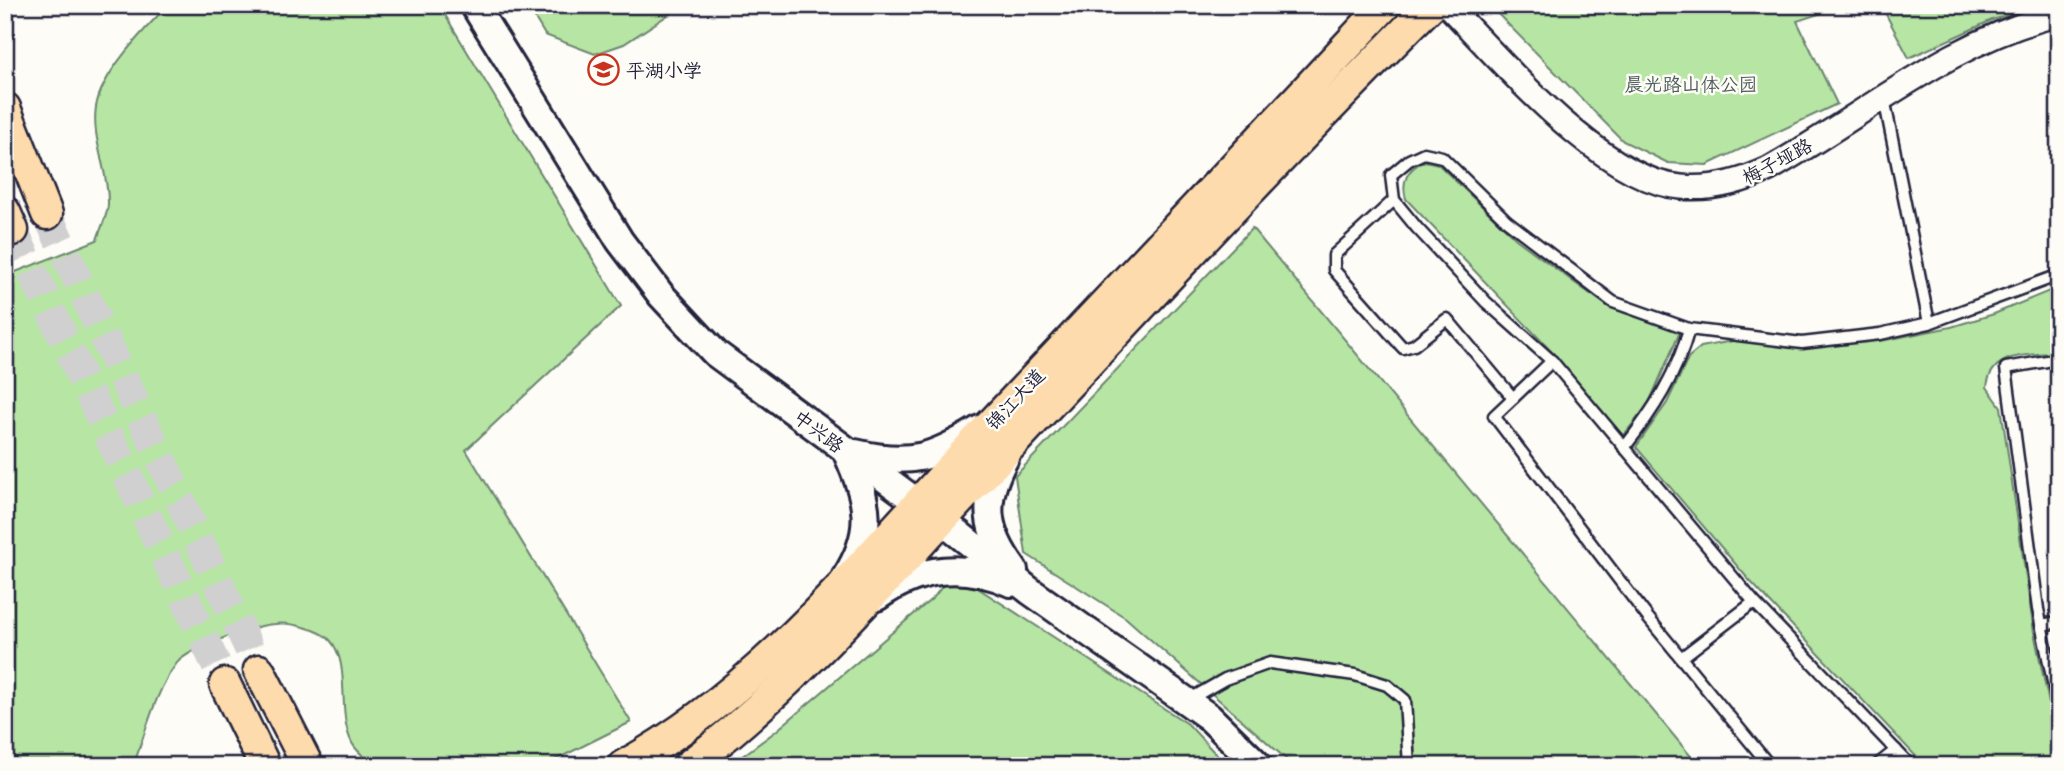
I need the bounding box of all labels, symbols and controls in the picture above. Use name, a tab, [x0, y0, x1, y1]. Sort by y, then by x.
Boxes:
school or university icon: 平湖小学	[586, 53, 620, 87]
place label: 平湖小学	[626, 54, 702, 87]
park label: 晨光路山体公园	[1624, 68, 1758, 101]
street label: 梅子垭路	[1736, 129, 1819, 194]
street label: 锦江大道	[977, 360, 1053, 438]
street label: 中兴路	[786, 401, 851, 462]

